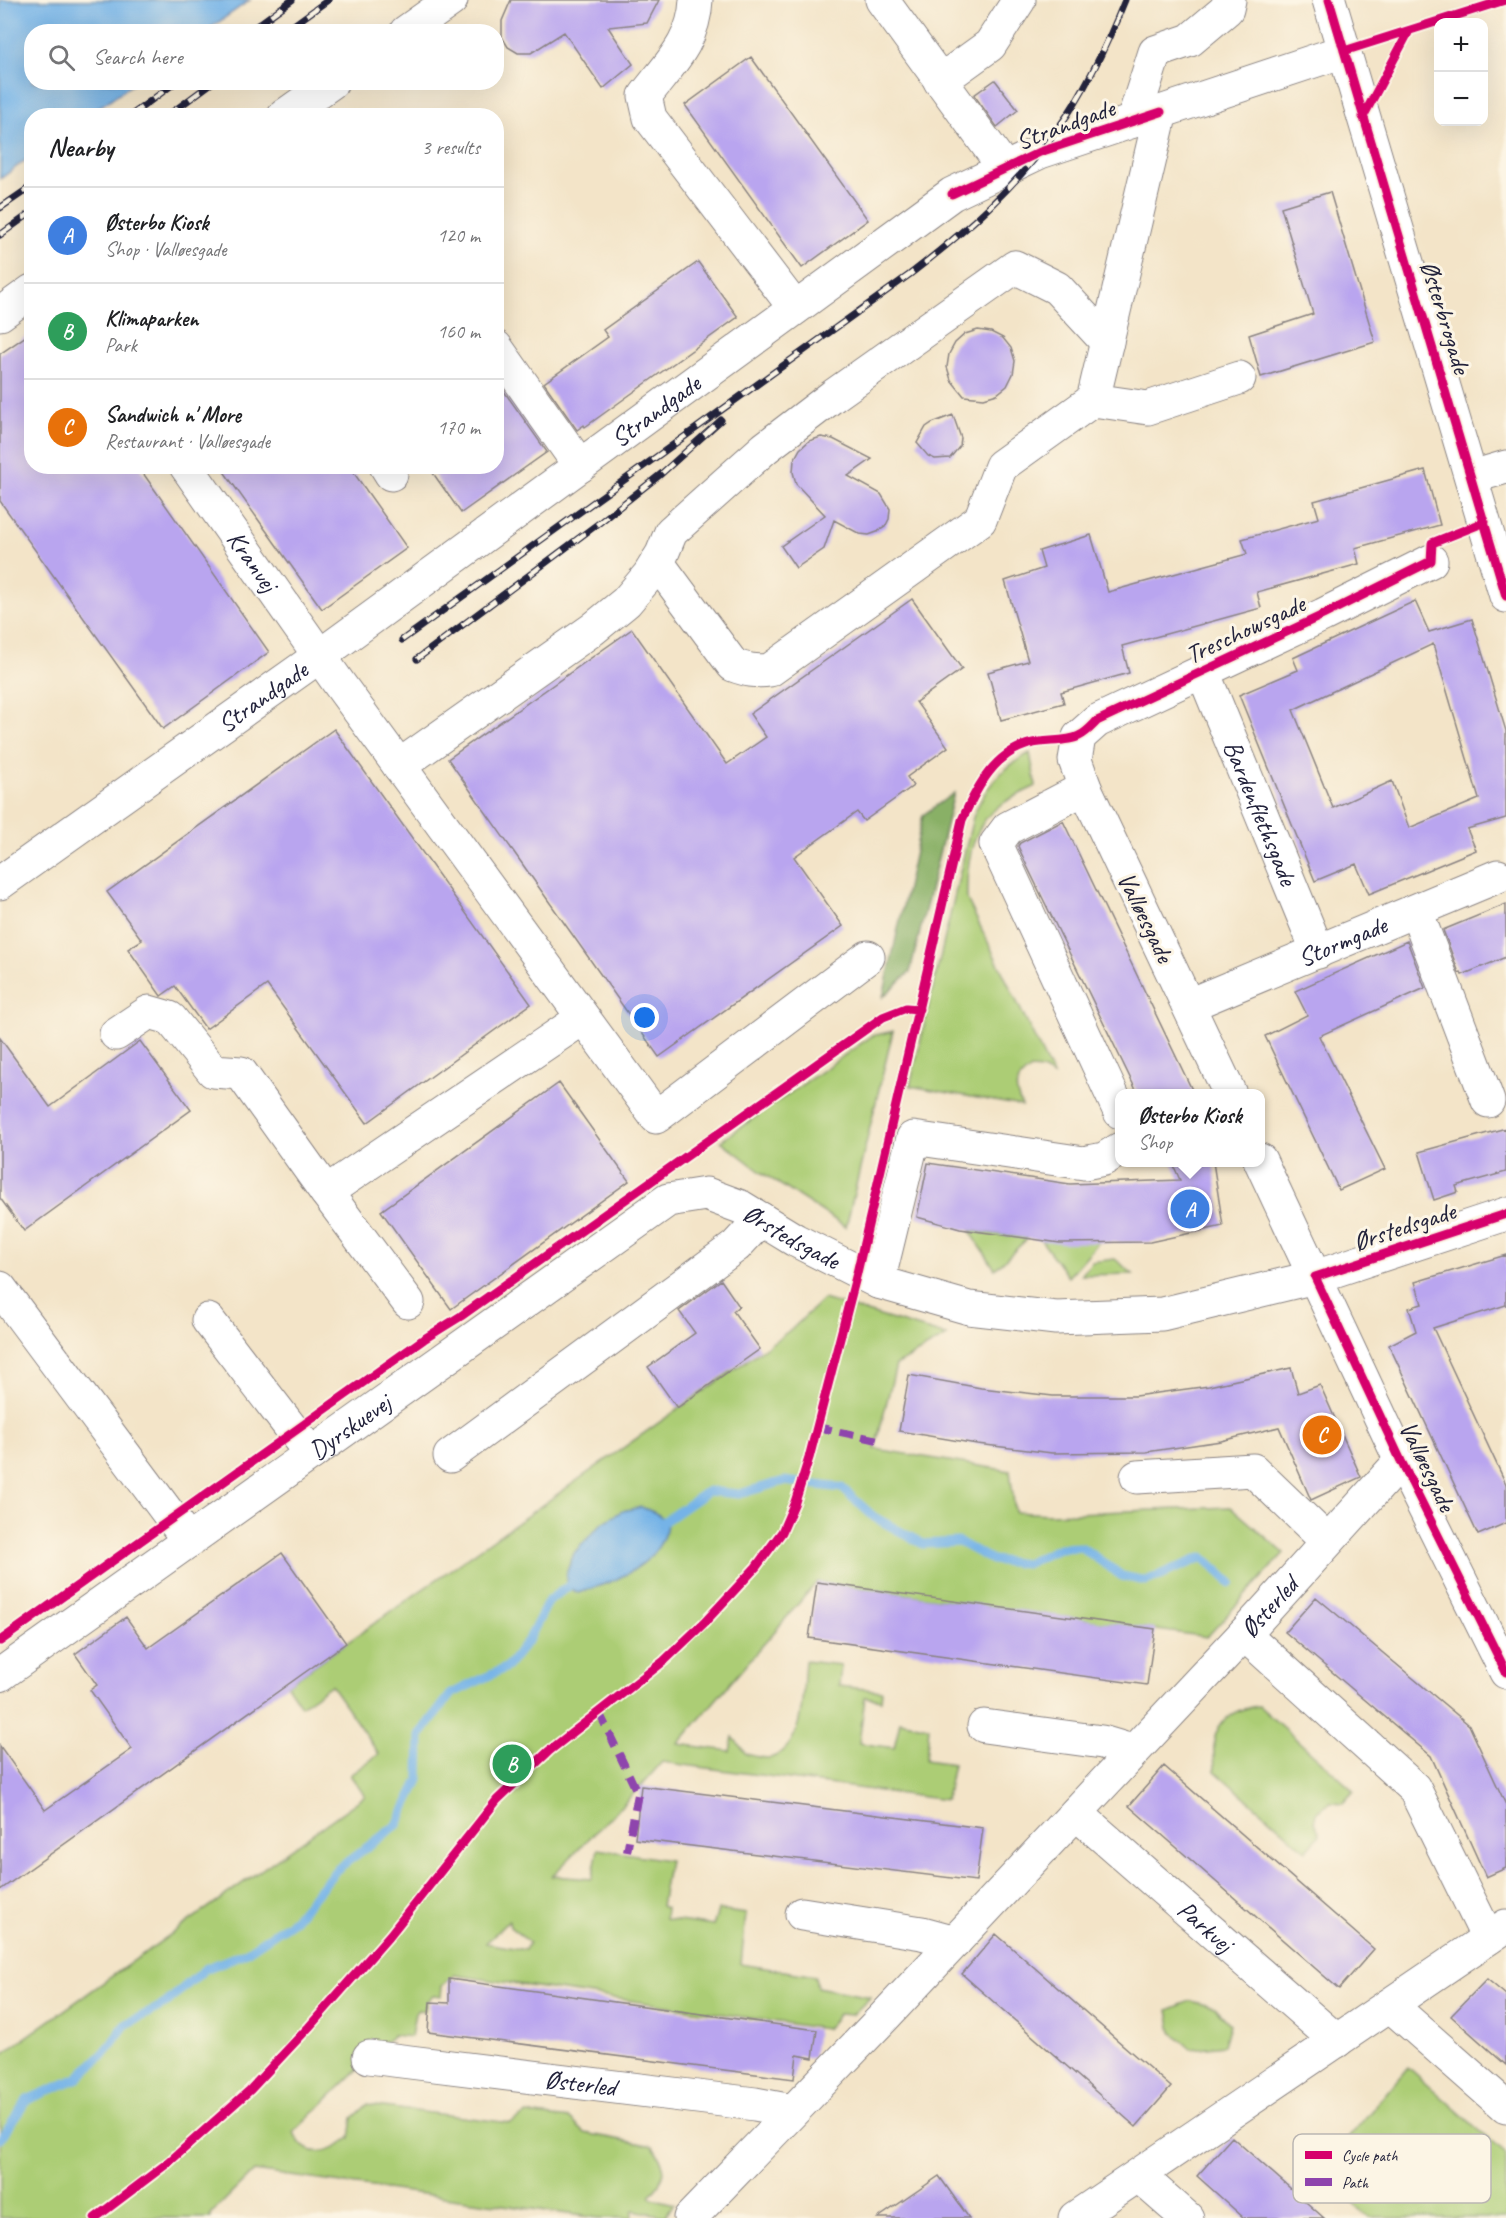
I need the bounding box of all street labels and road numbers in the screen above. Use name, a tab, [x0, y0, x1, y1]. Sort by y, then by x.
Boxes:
street label: Strandgade	[1011, 91, 1121, 158]
street label: Østerbrogade	[1413, 257, 1479, 380]
street label: Strandgade	[605, 366, 708, 455]
street label: Kranvej	[219, 524, 287, 601]
street label: Treschowsgade	[1180, 586, 1313, 672]
street label: Strandgade	[211, 653, 316, 740]
street label: Bardenflethsgade	[1216, 735, 1305, 892]
street label: Valløesgade	[1110, 867, 1182, 969]
street label: Stormgade	[1293, 908, 1393, 975]
street label: Ørstedsgade	[1349, 1194, 1461, 1258]
street label: Ørstedsgade	[737, 1196, 846, 1278]
street label: Dyrskuevej	[303, 1385, 399, 1467]
street label: Valløesgade	[1392, 1416, 1464, 1518]
street label: Østerled	[1233, 1567, 1308, 1644]
street label: Parkvej	[1170, 1893, 1242, 1962]
street label: Østerled	[543, 2063, 622, 2104]

